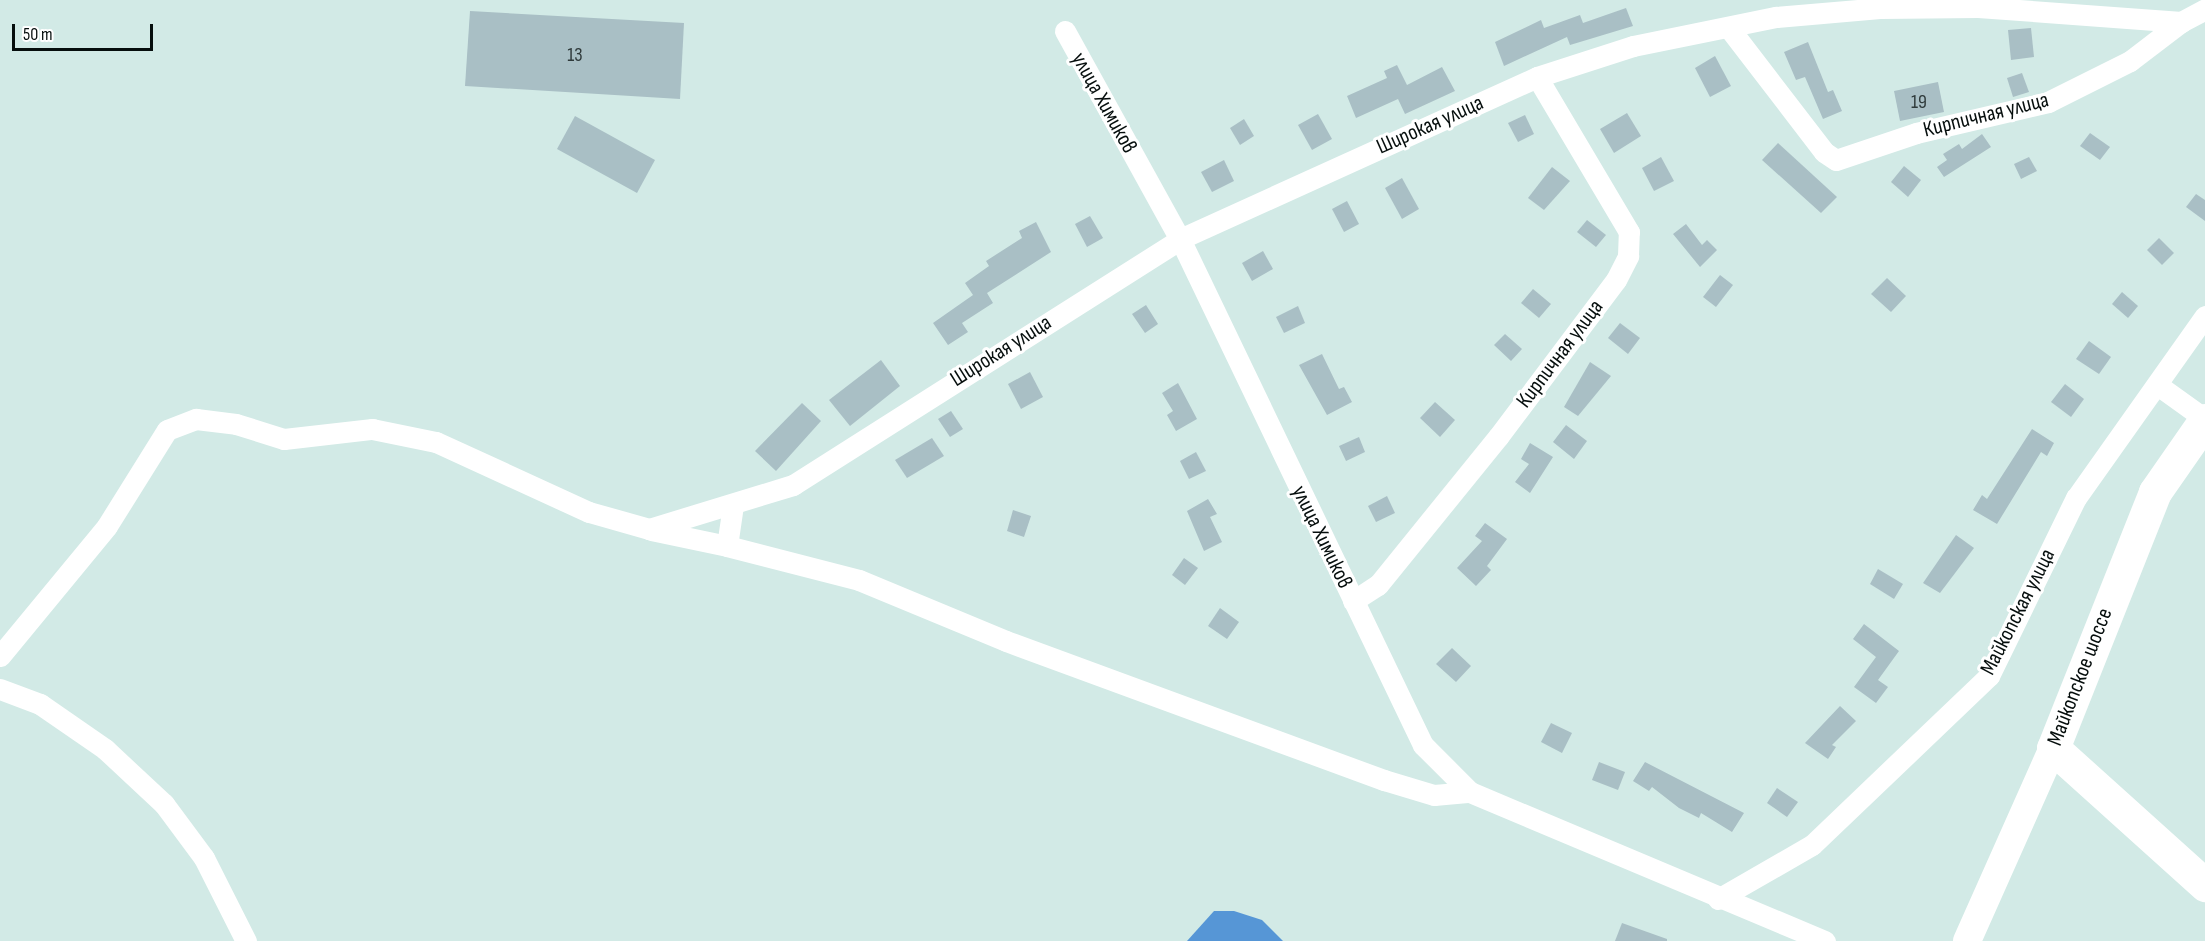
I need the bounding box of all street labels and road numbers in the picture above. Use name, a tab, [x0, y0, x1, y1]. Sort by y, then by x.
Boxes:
street label: улица Химиков	[1066, 48, 1142, 158]
street label: Кирпичная улица	[1921, 87, 2051, 143]
street label: Широкая улица	[1372, 90, 1488, 160]
street label: Кирпичная улица	[1511, 295, 1609, 413]
street label: Широкая улица	[946, 310, 1056, 392]
street label: улица Химиков	[1286, 481, 1358, 593]
street label: Майкопская улица	[1975, 545, 2061, 679]
street label: Майкопское шоссе	[2042, 605, 2118, 749]

